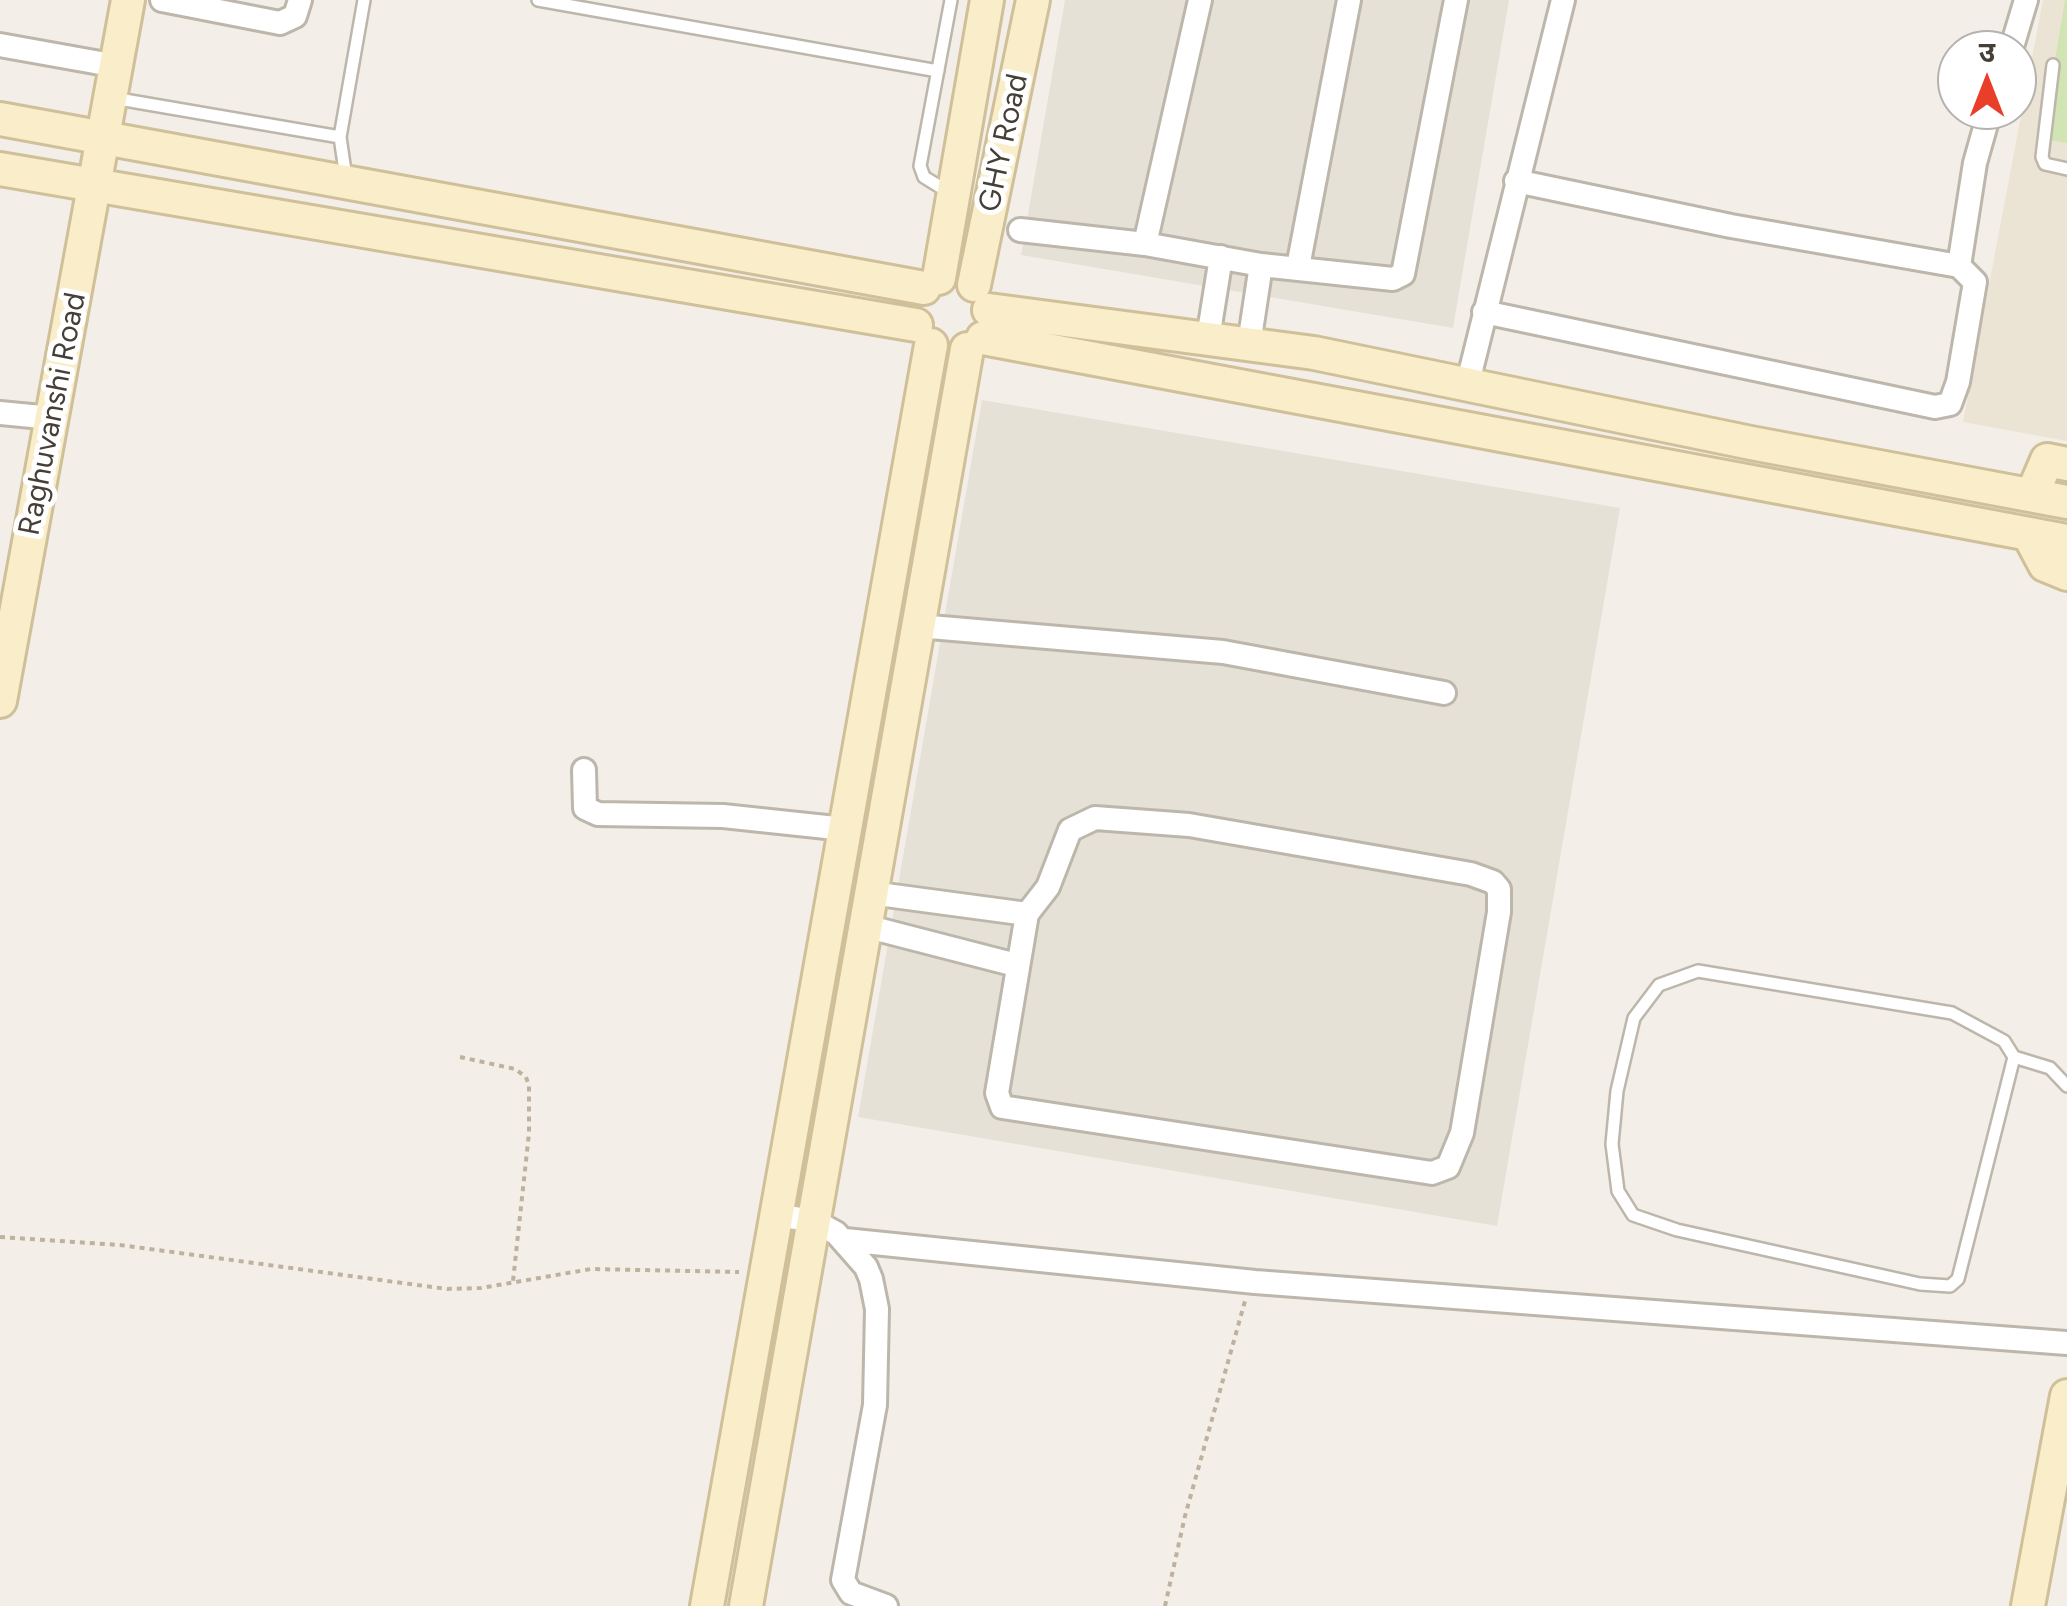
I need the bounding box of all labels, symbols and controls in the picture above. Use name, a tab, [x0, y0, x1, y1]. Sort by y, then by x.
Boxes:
north arrow	[1937, 30, 2037, 130]
text: उ	[1979, 35, 1995, 69]
street label: GHY Road	[972, 71, 1036, 215]
street label: Raghuvanshi Road	[12, 290, 94, 538]

